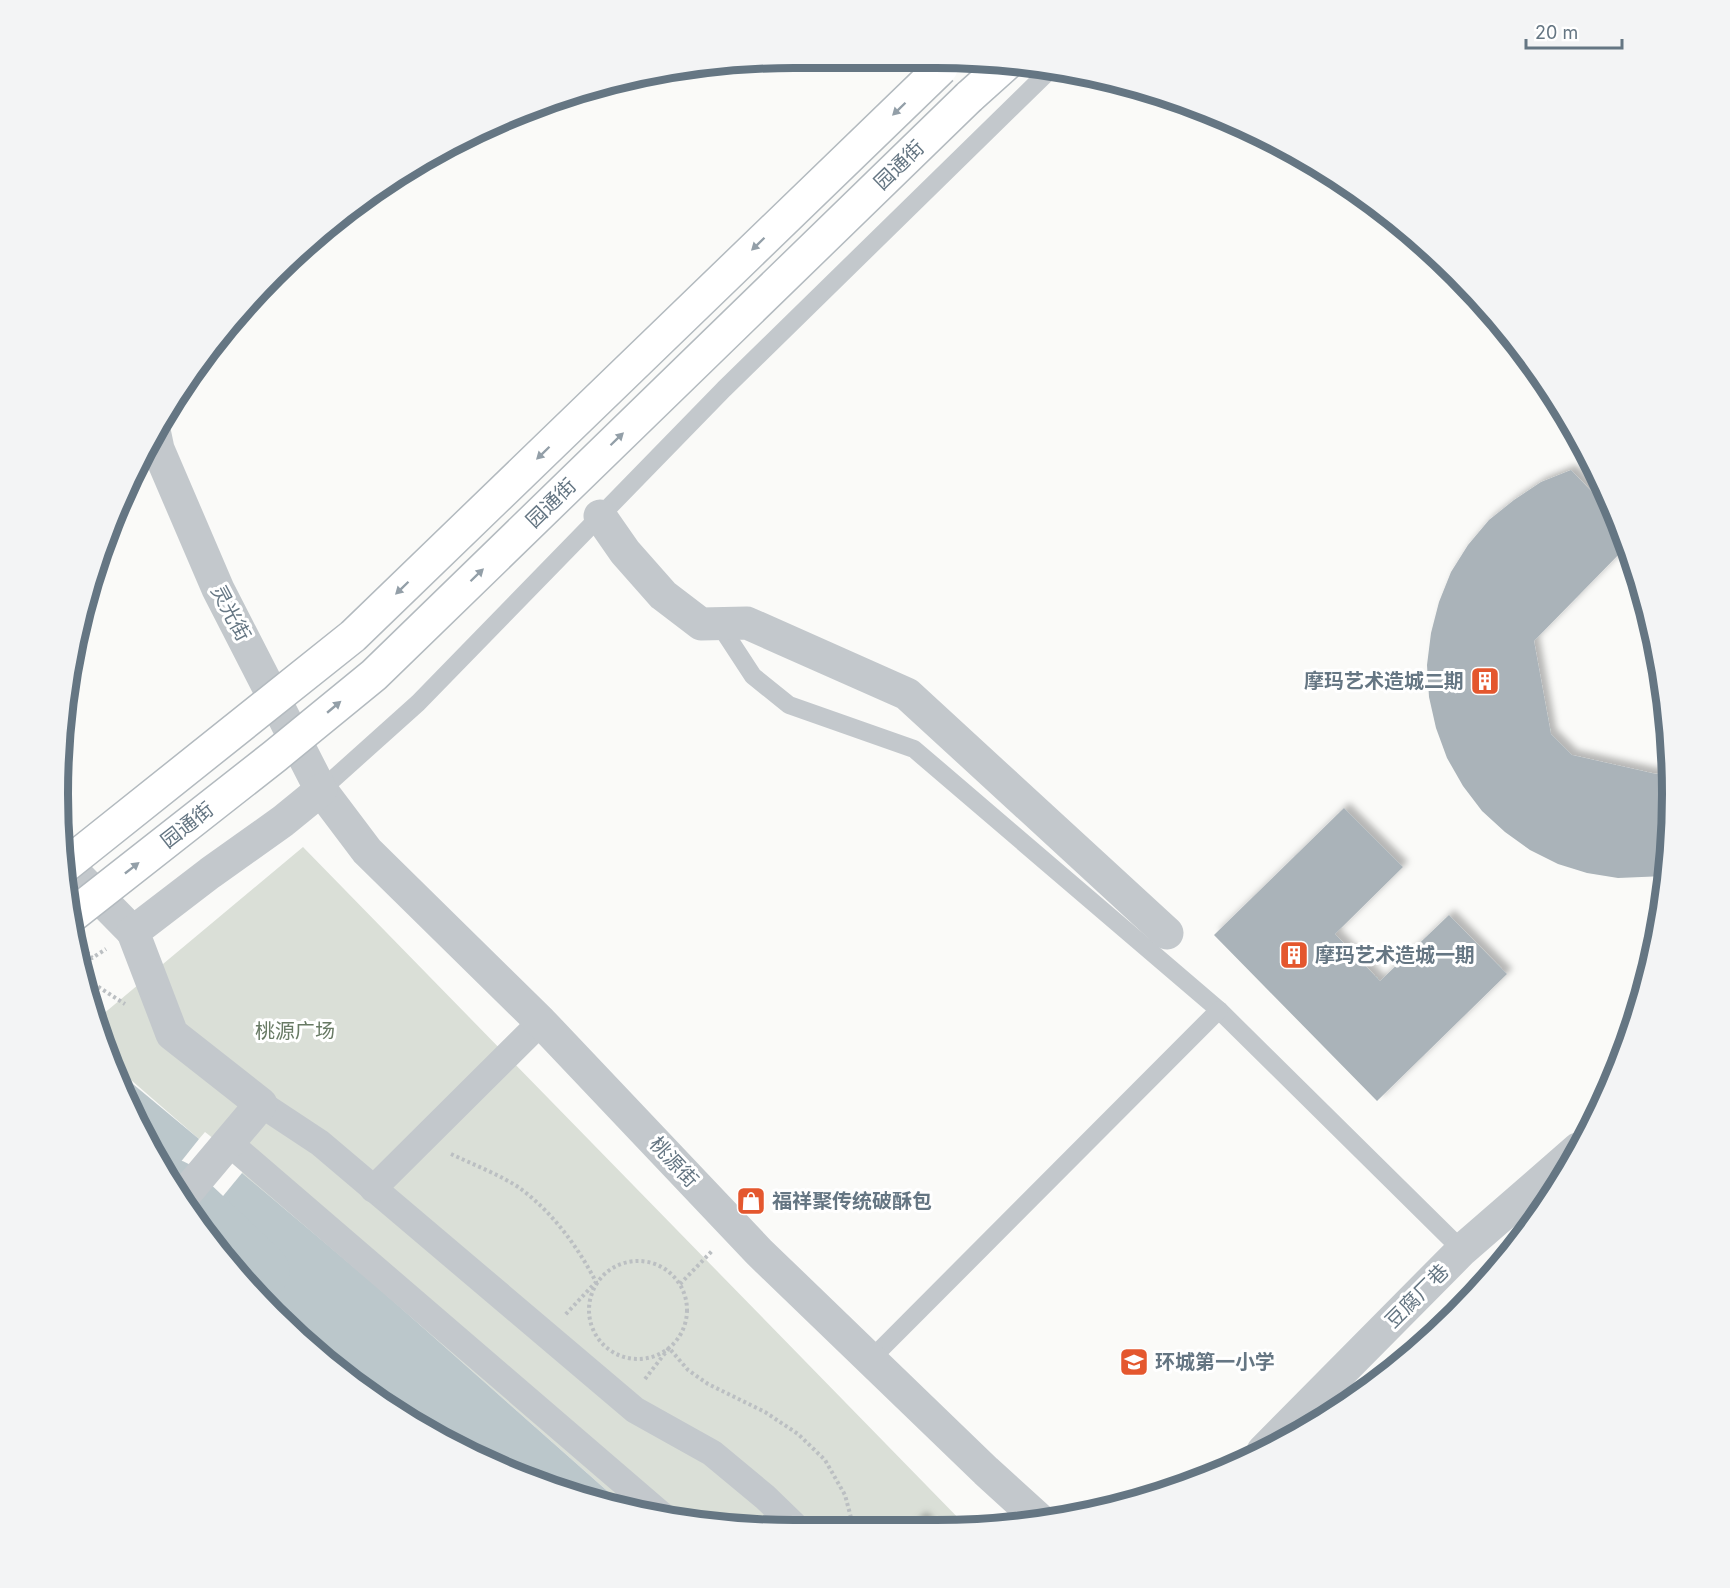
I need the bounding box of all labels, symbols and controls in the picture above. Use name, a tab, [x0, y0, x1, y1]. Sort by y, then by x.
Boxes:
scale bar	[1526, 12, 1622, 50]
text: 20 m	[1535, 22, 1578, 43]
one-way arrow	[891, 102, 906, 116]
street label: 园通街	[869, 136, 929, 194]
one-way arrow	[752, 237, 766, 251]
one-way arrow	[609, 432, 624, 446]
one-way arrow	[535, 446, 550, 460]
street label: 园通街	[521, 474, 581, 532]
one-way arrow	[469, 568, 483, 582]
street label: 灵光街	[206, 581, 256, 645]
one-way arrow	[396, 581, 410, 595]
building icon: 摩玛艺术造城二期	[1469, 665, 1501, 697]
place label: 摩玛艺术造城二期	[1304, 669, 1464, 693]
one-way arrow	[326, 701, 342, 714]
street label: 园通街	[156, 797, 218, 853]
one-way arrow	[125, 863, 140, 875]
building icon: 摩玛艺术造城一期	[1278, 939, 1310, 971]
place label: 摩玛艺术造城一期	[1315, 943, 1475, 967]
park label: 桃源广场	[255, 1019, 335, 1043]
street label: 桃源街	[645, 1132, 703, 1192]
shop icon: 福祥聚传统破酥包	[735, 1185, 767, 1217]
place label: 福祥聚传统破酥包	[772, 1189, 932, 1213]
street label: 豆腐厂巷	[1380, 1259, 1454, 1333]
school or university icon: 环城第一小学	[1118, 1346, 1150, 1378]
place label: 环城第一小学	[1155, 1350, 1275, 1374]

